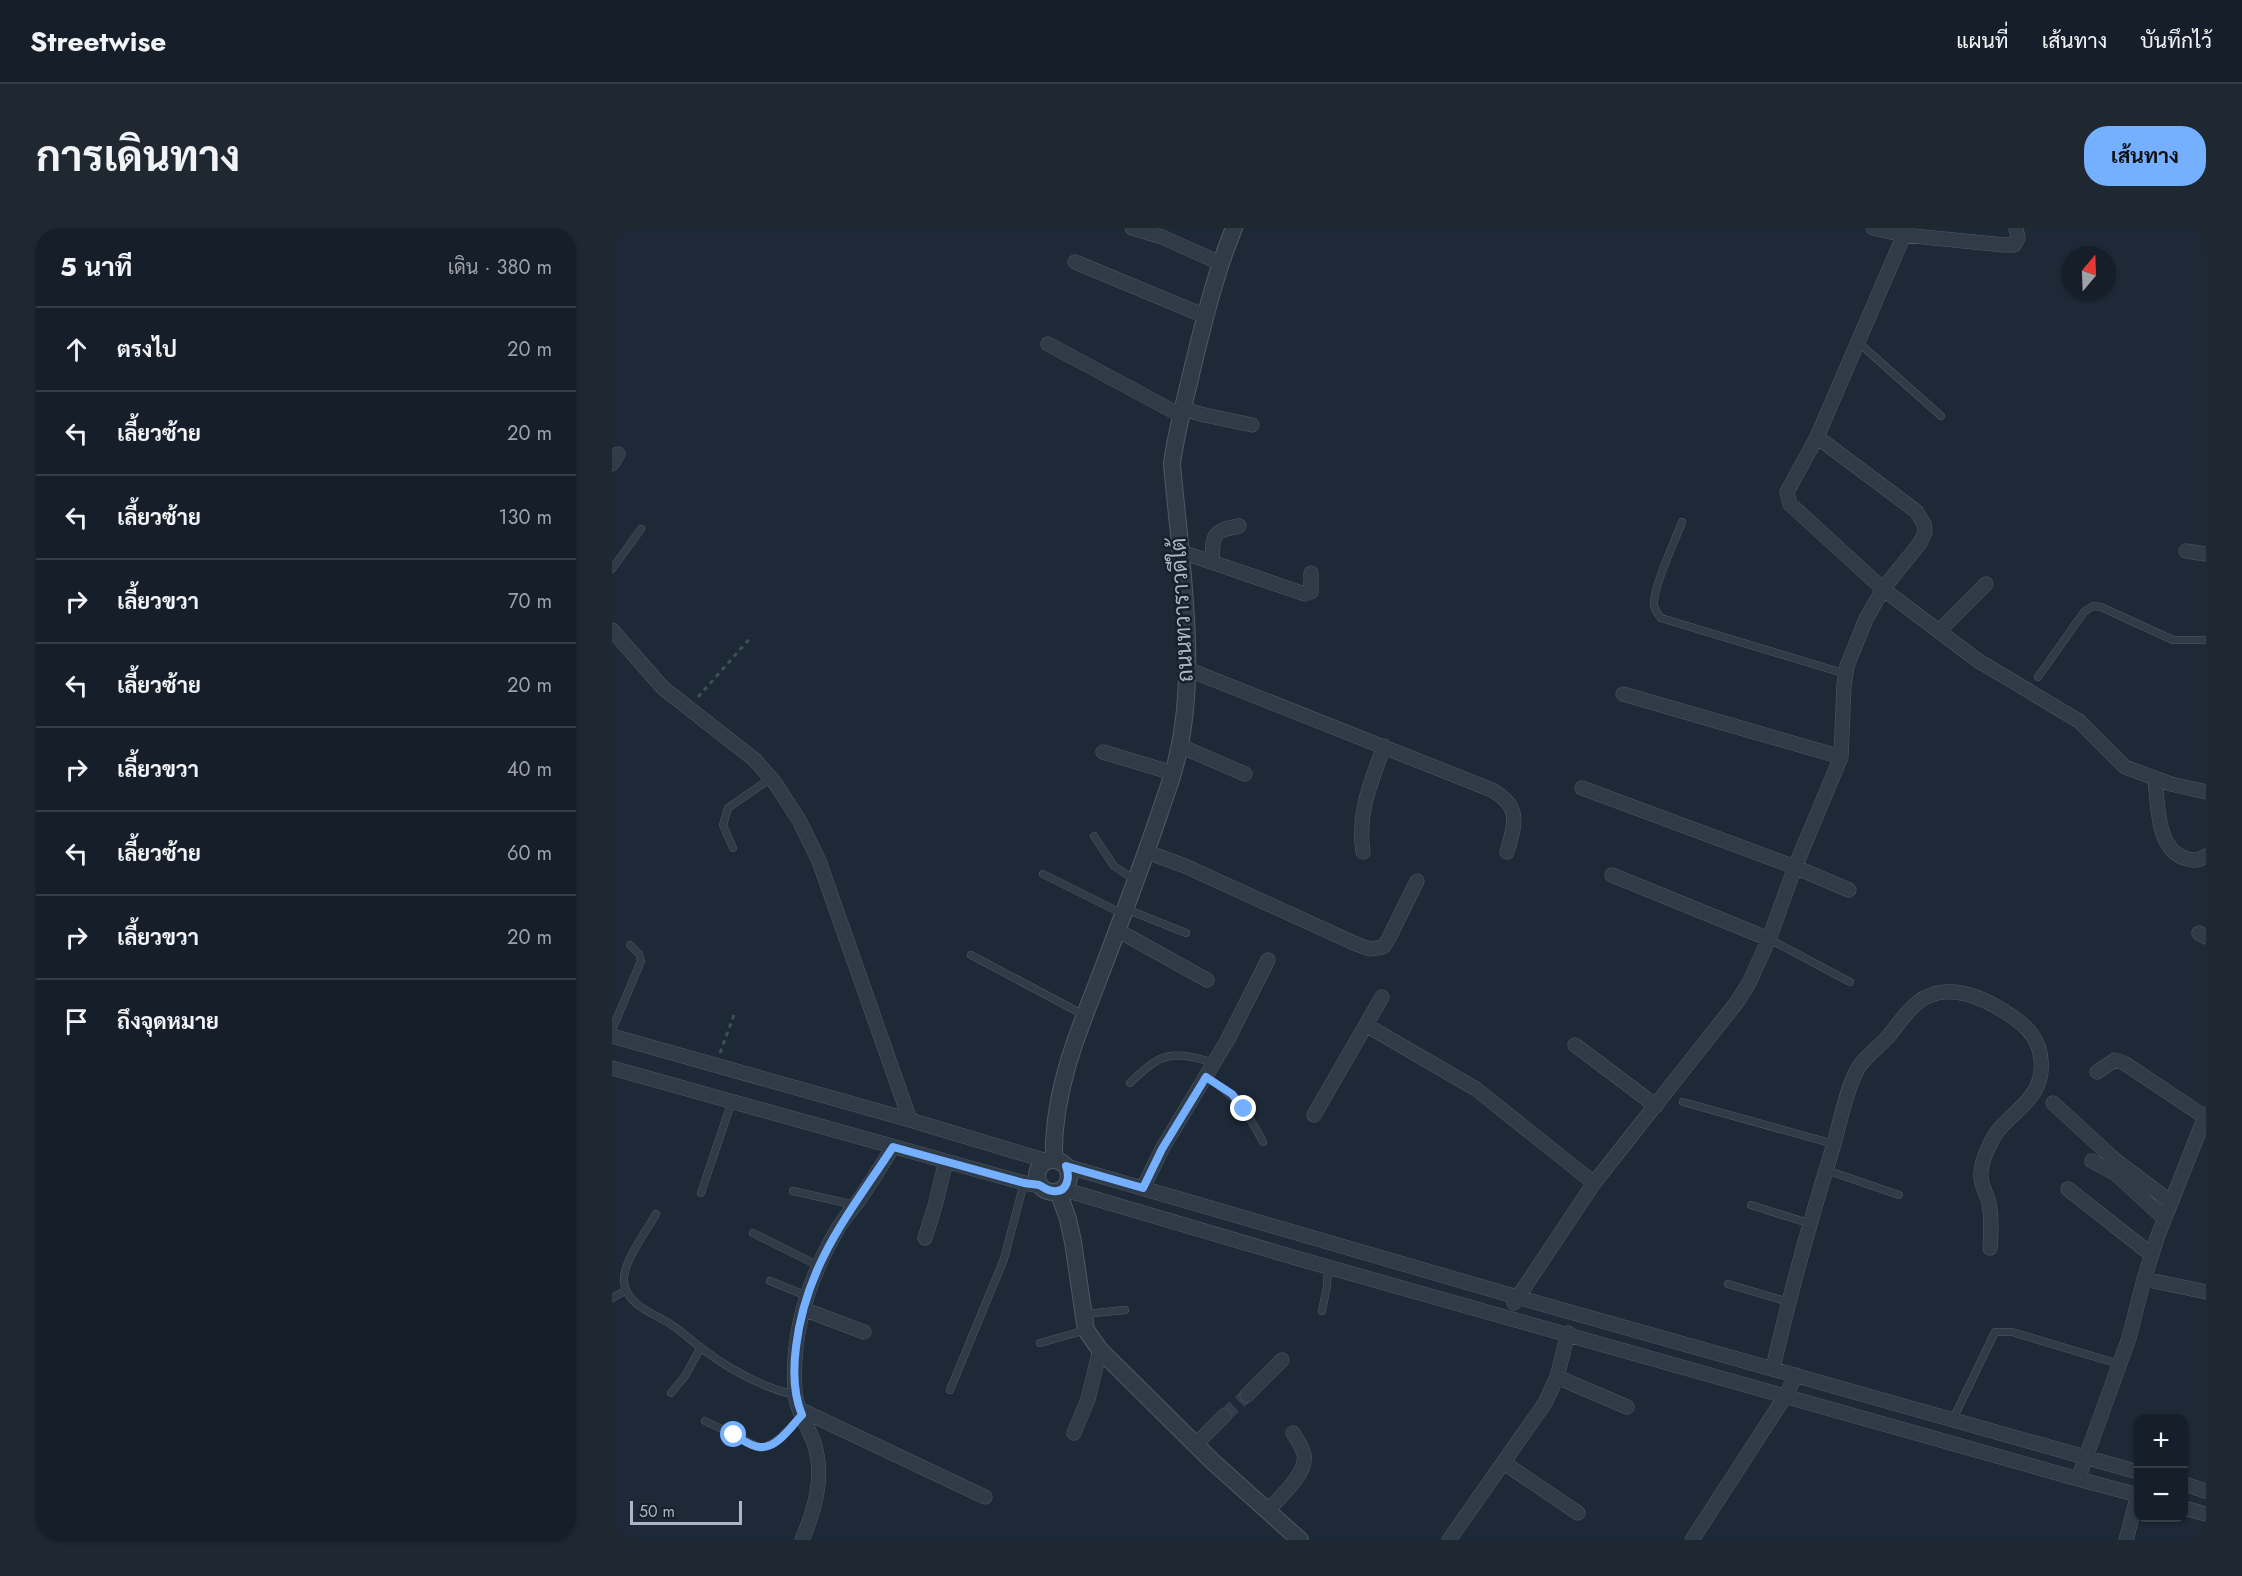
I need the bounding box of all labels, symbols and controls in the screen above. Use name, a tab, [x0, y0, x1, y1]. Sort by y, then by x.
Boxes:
text: Streetwise	[30, 21, 166, 62]
text: แผนที่	[1956, 26, 2009, 56]
text: เส้นทาง	[2042, 26, 2107, 56]
text: บันทึกไว้	[2140, 26, 2212, 56]
text: การเดินทาง	[36, 126, 240, 187]
button: เส้นทาง	[2084, 126, 2206, 186]
north arrow	[2062, 246, 2116, 300]
text: 5 นาที	[60, 248, 132, 286]
text: เดิน · 380 m	[448, 253, 552, 282]
icon: ahead	[60, 333, 93, 366]
text: ตรงไป	[117, 333, 177, 365]
text: 20 m	[507, 335, 552, 364]
icon: left	[60, 417, 93, 450]
text: เลี้ยวซ้าย	[117, 417, 201, 449]
text: 20 m	[507, 419, 552, 448]
icon: left	[60, 501, 93, 534]
text: เลี้ยวซ้าย	[117, 501, 201, 533]
text: 130 m	[498, 503, 552, 532]
street label: ถนนทวาราวดีใต้	[1161, 536, 1201, 683]
icon: right	[60, 585, 93, 618]
text: เลี้ยวขวา	[117, 585, 199, 617]
text: 70 m	[508, 587, 552, 616]
icon: left	[60, 669, 93, 702]
text: เลี้ยวซ้าย	[117, 669, 201, 701]
text: 20 m	[507, 671, 552, 700]
icon: right	[60, 753, 93, 786]
text: เลี้ยวขวา	[117, 753, 199, 785]
text: 40 m	[507, 755, 552, 784]
icon: left	[60, 837, 93, 870]
text: เลี้ยวซ้าย	[117, 837, 201, 869]
text: 60 m	[507, 839, 552, 868]
icon: right	[60, 921, 93, 954]
text: เลี้ยวขวา	[117, 921, 199, 953]
text: 20 m	[507, 923, 552, 952]
icon: arrive	[60, 1005, 93, 1038]
text: ถึงจุดหมาย	[117, 1005, 219, 1037]
route end	[1230, 1095, 1256, 1121]
map controls	[2134, 1414, 2188, 1522]
button: +	[2134, 1414, 2188, 1468]
route start	[720, 1421, 746, 1447]
button: −	[2134, 1468, 2188, 1522]
scale bar	[630, 1498, 742, 1526]
text: 50 m	[639, 1500, 675, 1523]

